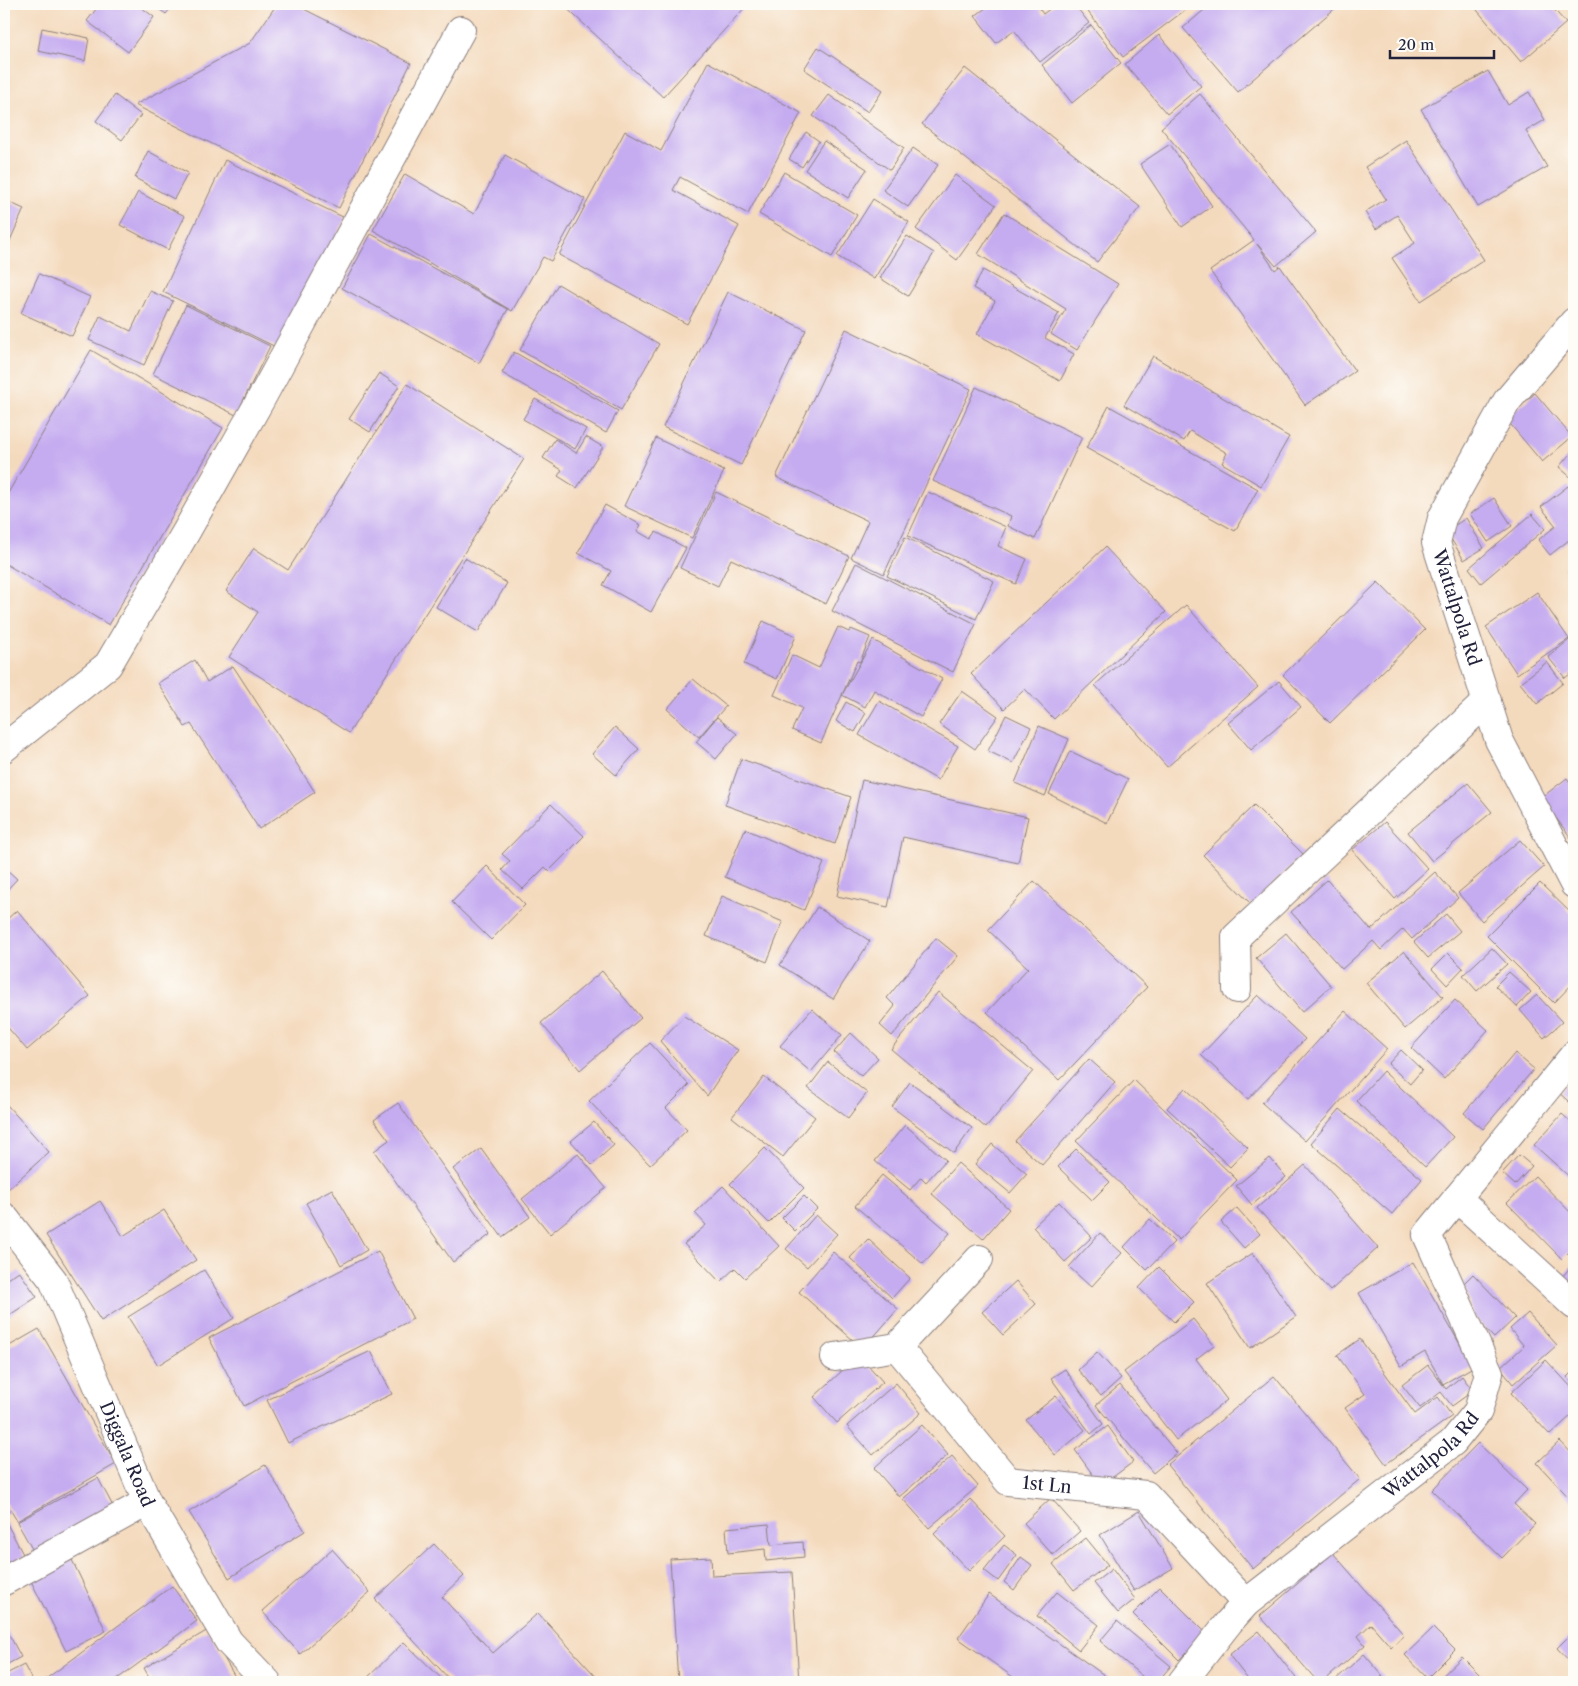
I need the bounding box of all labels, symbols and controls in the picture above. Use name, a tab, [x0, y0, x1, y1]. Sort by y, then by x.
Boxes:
scale bar	[1390, 28, 1494, 60]
text: 20 m	[1398, 35, 1434, 54]
street label: Wattalpola Rd	[1427, 546, 1486, 669]
street label: Diggala Road	[95, 1398, 159, 1510]
street label: Wattalpola Rd	[1378, 1407, 1484, 1504]
street label: 1st Ln	[1021, 1472, 1073, 1498]

